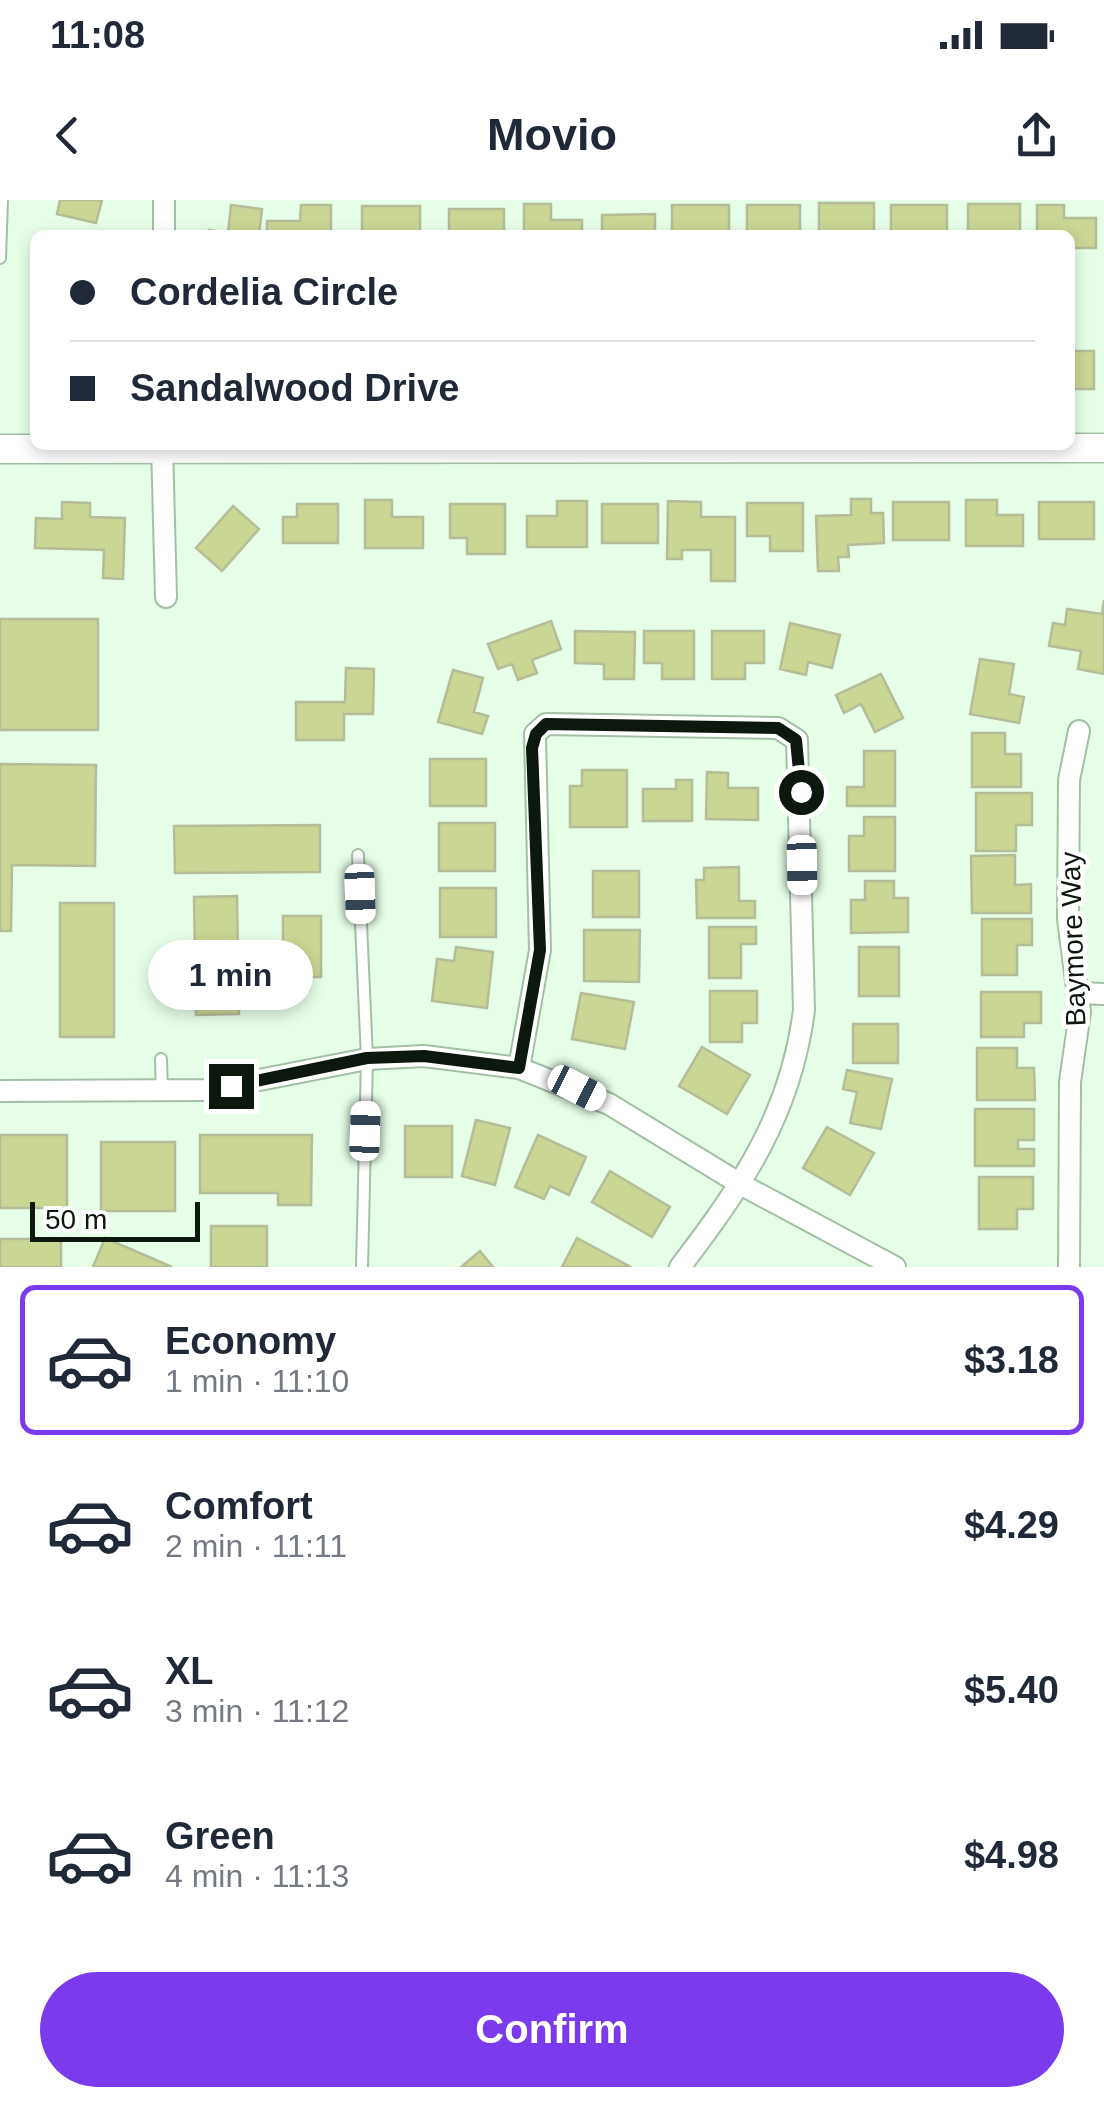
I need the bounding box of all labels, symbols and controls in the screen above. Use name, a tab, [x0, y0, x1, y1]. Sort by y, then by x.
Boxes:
text: 11:08	[50, 14, 145, 56]
icon: back	[40, 108, 95, 163]
icon: share	[1009, 108, 1064, 163]
text: Movio	[487, 109, 617, 160]
text: Cordelia Circle	[130, 271, 398, 313]
text: Sandalwood Drive	[130, 367, 459, 409]
route start	[779, 770, 824, 815]
car	[786, 835, 818, 895]
street label: Baymore Way	[1054, 851, 1092, 1027]
car	[344, 863, 376, 925]
callout: 1 min	[148, 941, 314, 1011]
text: 1 min	[189, 957, 272, 993]
car	[543, 1061, 611, 1115]
route end	[209, 1064, 254, 1109]
car	[349, 1100, 381, 1162]
scale bar	[30, 1197, 200, 1242]
text: 50 m	[45, 1204, 107, 1235]
icon: car	[45, 1315, 135, 1405]
text: Economy	[165, 1320, 336, 1362]
text: $3.18	[964, 1339, 1059, 1381]
text: 1 min · 11:10	[165, 1363, 349, 1399]
icon: car	[45, 1480, 135, 1570]
text: Comfort	[165, 1485, 313, 1527]
text: $4.29	[964, 1504, 1059, 1546]
text: 2 min · 11:11	[165, 1528, 347, 1564]
icon: car	[45, 1645, 135, 1735]
text: XL	[165, 1650, 214, 1692]
text: $5.40	[964, 1669, 1059, 1711]
text: 3 min · 11:12	[165, 1693, 349, 1729]
icon: car	[45, 1810, 135, 1900]
text: Green	[165, 1815, 275, 1857]
text: $4.98	[964, 1834, 1059, 1876]
text: 4 min · 11:13	[165, 1858, 349, 1894]
button: Confirm	[40, 1972, 1064, 2087]

